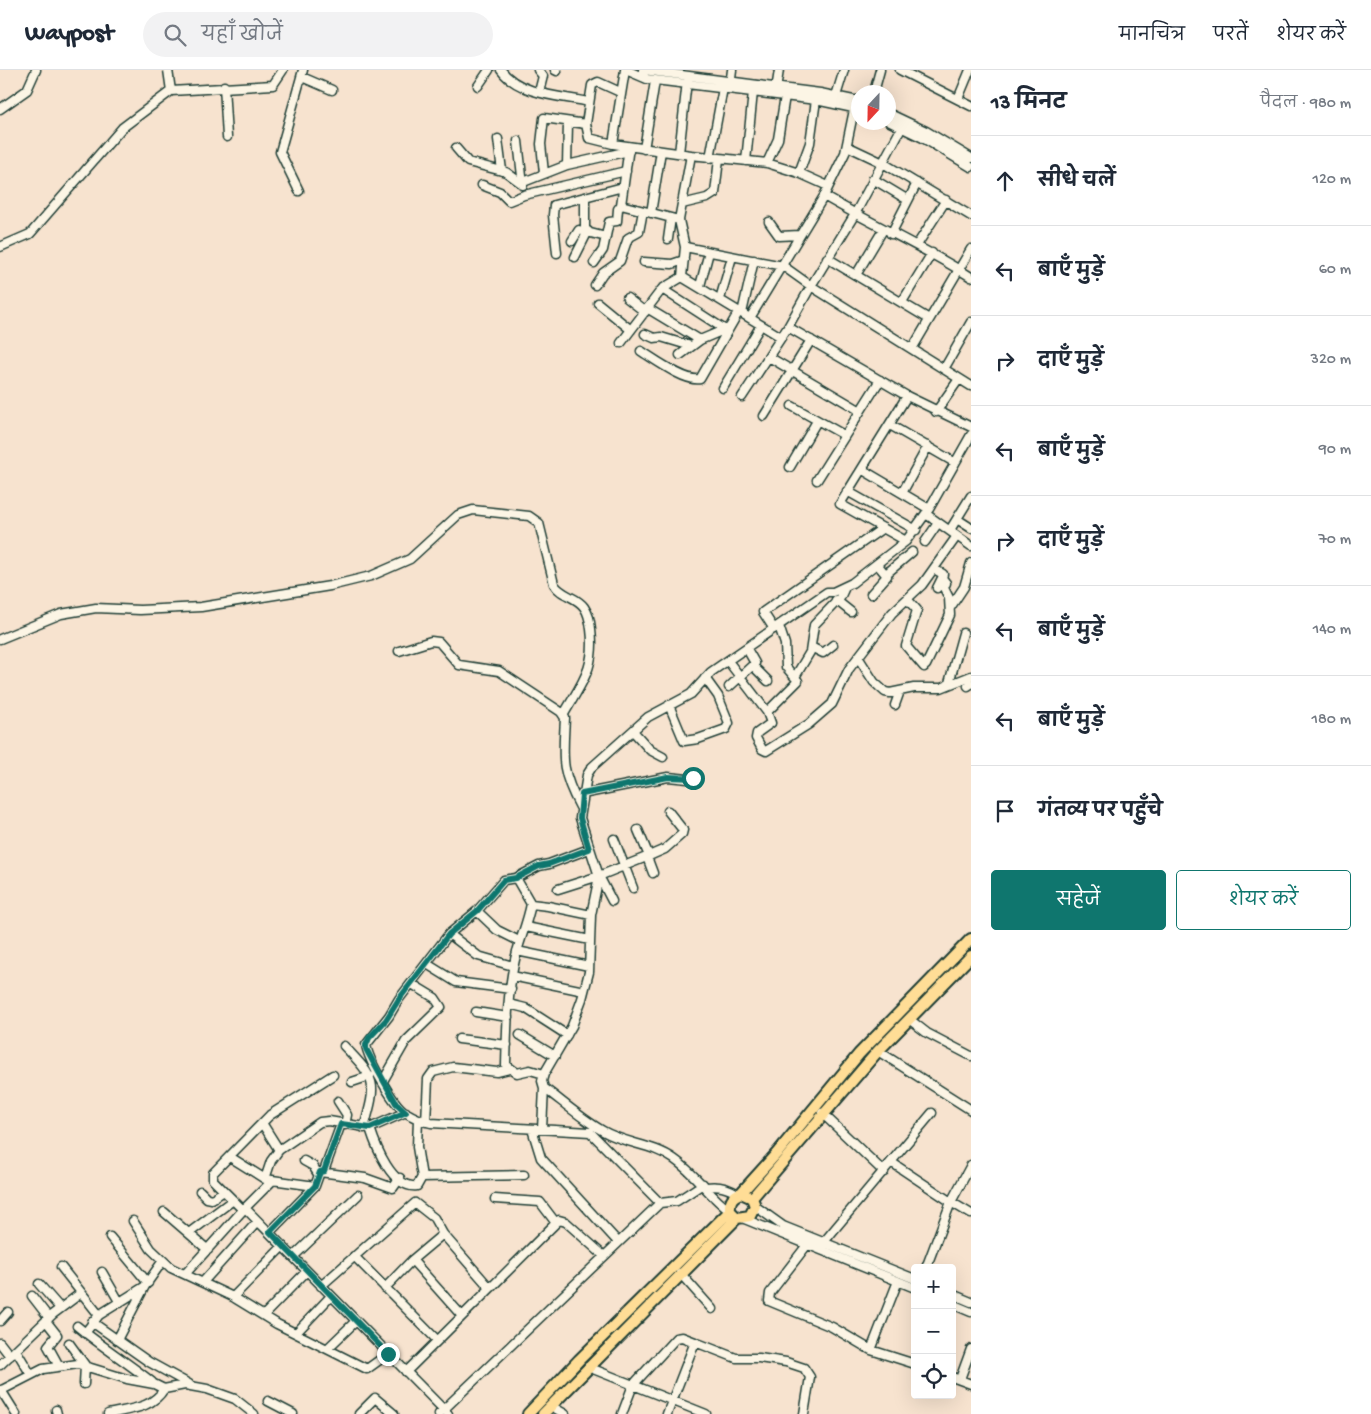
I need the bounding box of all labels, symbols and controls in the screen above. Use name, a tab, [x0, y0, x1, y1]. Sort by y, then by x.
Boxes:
search box	[143, 12, 493, 57]
text: Waypost	[25, 20, 113, 49]
icon: search	[161, 21, 189, 49]
text: यहाँ खोजें	[201, 25, 283, 48]
text: मानचित्र	[1119, 26, 1185, 47]
text: परतें	[1213, 26, 1248, 47]
text: शेयर करें	[1276, 26, 1346, 47]
north arrow	[851, 85, 896, 130]
text: 13 मिनट	[991, 92, 1066, 117]
text: पैदल · 980 m	[1260, 95, 1351, 114]
icon: ahead	[991, 167, 1019, 195]
text: सीधे चलें	[1038, 171, 1115, 194]
text: 120 m	[1312, 171, 1351, 190]
icon: left	[991, 257, 1019, 285]
text: बाएँ मुड़ें	[1038, 261, 1104, 284]
text: 60 m	[1319, 261, 1351, 280]
icon: right	[991, 347, 1019, 375]
text: दाएँ मुड़ें	[1038, 351, 1104, 374]
text: 320 m	[1311, 351, 1351, 370]
icon: left	[991, 437, 1019, 465]
text: बाएँ मुड़ें	[1038, 441, 1104, 464]
text: 90 m	[1319, 441, 1351, 460]
icon: right	[991, 527, 1019, 555]
text: दाएँ मुड़ें	[1038, 531, 1104, 554]
text: 70 m	[1318, 531, 1351, 550]
icon: left	[991, 617, 1019, 645]
text: बाएँ मुड़ें	[1038, 621, 1104, 644]
text: 140 m	[1313, 621, 1351, 640]
icon: left	[991, 707, 1019, 735]
text: बाएँ मुड़ें	[1038, 711, 1104, 734]
text: 180 m	[1312, 711, 1351, 730]
route start	[682, 767, 705, 790]
icon: arrive	[991, 797, 1019, 825]
text: गंतव्य पर पहुँचे	[1038, 801, 1162, 824]
button: सहेजें	[991, 870, 1166, 930]
button: शेयर करें	[1176, 870, 1351, 930]
map controls	[911, 1264, 956, 1399]
button: +	[911, 1264, 956, 1309]
button: −	[911, 1309, 956, 1354]
route end	[377, 1343, 400, 1366]
button: locate	[911, 1354, 956, 1399]

